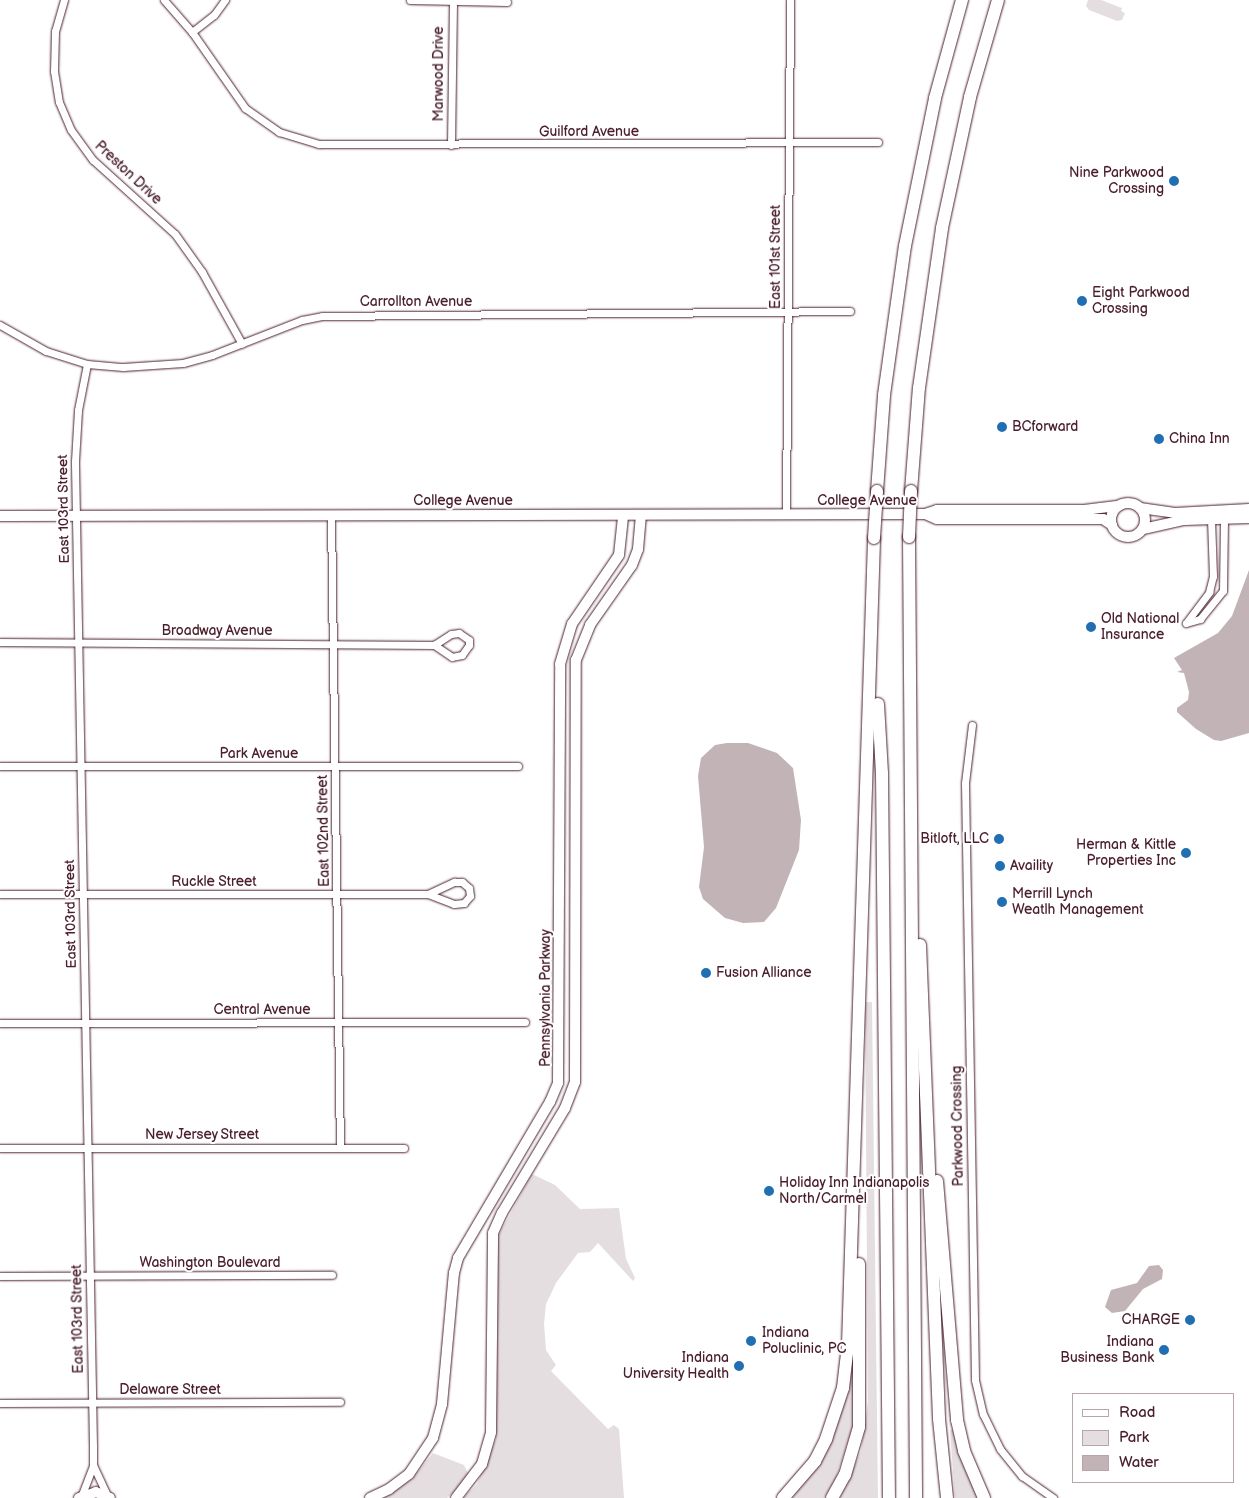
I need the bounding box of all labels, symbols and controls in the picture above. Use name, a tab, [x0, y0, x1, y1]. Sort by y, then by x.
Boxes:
street label: Marwood Drive	[431, 27, 447, 121]
street label: Guilford Avenue	[539, 124, 639, 140]
street label: Preston Drive	[91, 138, 165, 208]
place label: Nine Parkwood Crossing	[1069, 165, 1164, 198]
marker: Nine Parkwood Crossing	[1168, 175, 1180, 187]
street label: East 101st Street	[768, 205, 784, 309]
place label: Eight Parkwood Crossing	[1092, 285, 1190, 318]
street label: Carrollton Avenue	[360, 294, 472, 310]
marker: Eight Parkwood Crossing	[1076, 295, 1088, 307]
place label: BCforward	[1012, 419, 1078, 435]
marker: BCforward	[996, 421, 1008, 433]
place label: China Inn	[1169, 431, 1230, 447]
marker: China Inn	[1153, 433, 1165, 445]
street label: East 103rd Street	[55, 454, 73, 564]
street label: College Avenue	[413, 493, 513, 509]
street label: College Avenue	[817, 493, 917, 509]
place label: Old National Insurance	[1101, 611, 1179, 644]
marker: Old National Insurance	[1085, 621, 1097, 633]
street label: Broadway Avenue	[161, 623, 273, 639]
street label: Park Avenue	[220, 746, 298, 762]
street label: East 102nd Street	[315, 775, 333, 887]
place label: Bitloft, LLC	[920, 831, 989, 847]
marker: Bitloft, LLC	[993, 833, 1005, 845]
place label: Herman & Kittle Properties Inc	[1076, 837, 1176, 870]
marker: Herman & Kittle Properties Inc	[1180, 847, 1192, 859]
place label: Availity	[1010, 858, 1053, 874]
street label: East 103rd Street	[62, 859, 80, 969]
marker: Availity	[994, 860, 1006, 872]
street label: Ruckle Street	[171, 874, 257, 890]
place label: Merrill Lynch Weatlh Management	[1012, 886, 1143, 919]
marker: Merrill Lynch Weatlh Management	[996, 896, 1008, 908]
street label: Pennsylvania Parkway	[538, 929, 554, 1067]
place label: Fusion Alliance	[716, 965, 811, 981]
marker: Fusion Alliance	[700, 967, 712, 979]
street label: Central Avenue	[213, 1002, 311, 1018]
street label: Parkwood Crossing	[949, 1065, 967, 1187]
street label: New Jersey Street	[144, 1127, 260, 1143]
place label: Holiday Inn Indianapolis North/Carmel	[779, 1175, 930, 1208]
marker: Holiday Inn Indianapolis North/Carmel	[763, 1185, 775, 1197]
street label: Washington Boulevard	[139, 1255, 281, 1271]
street label: East 103rd Street	[69, 1264, 87, 1374]
place label: CHARGE	[1122, 1312, 1180, 1328]
marker: CHARGE	[1184, 1314, 1196, 1326]
place label: Indiana Poluclinic, PC	[762, 1325, 847, 1358]
marker: Indiana Poluclinic, PC	[744, 1334, 758, 1348]
place label: Indiana Business Bank	[1060, 1334, 1154, 1366]
marker: Indiana Business Bank	[1158, 1344, 1170, 1356]
place label: Indiana University Health	[622, 1350, 729, 1382]
marker: Indiana University Health	[733, 1360, 745, 1372]
street label: Delaware Street	[119, 1382, 221, 1398]
legend	[1072, 1393, 1234, 1483]
text: Road	[1119, 1403, 1155, 1422]
text: Park	[1119, 1428, 1149, 1447]
text: Water	[1119, 1453, 1159, 1472]

